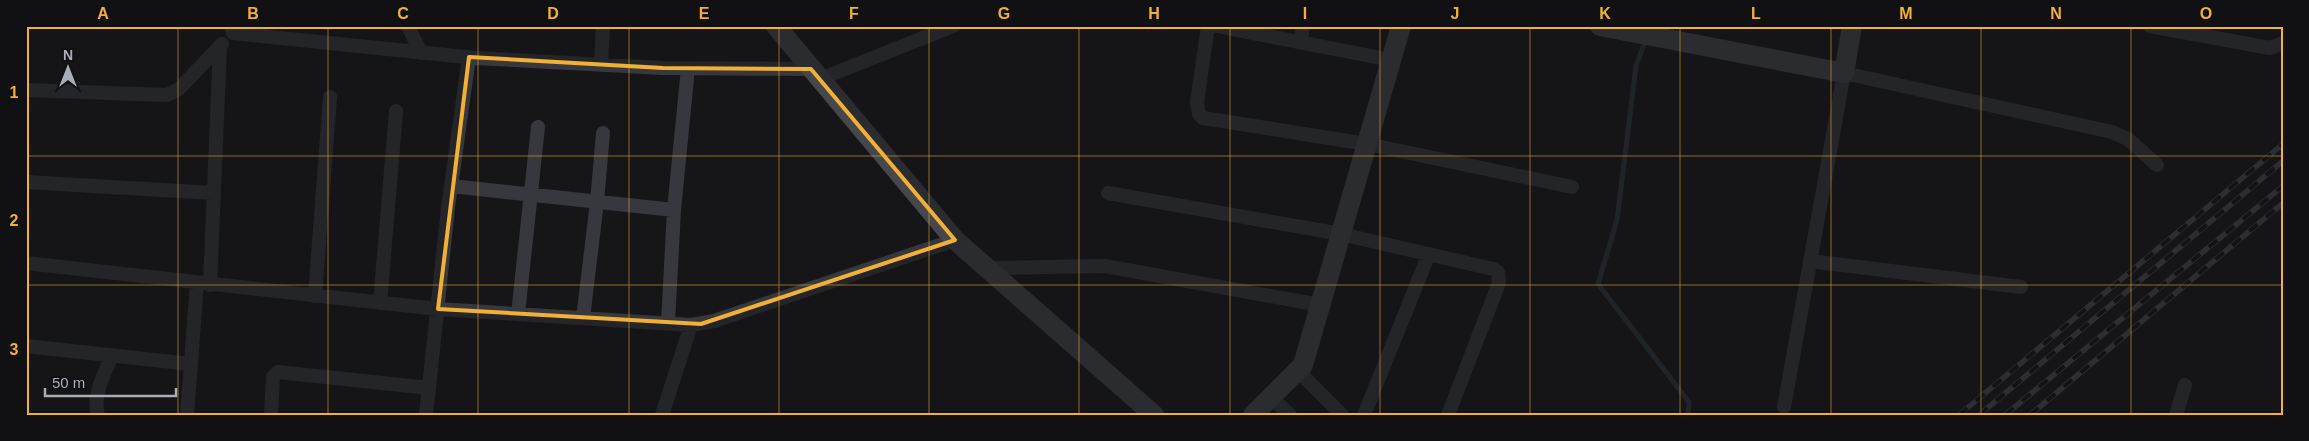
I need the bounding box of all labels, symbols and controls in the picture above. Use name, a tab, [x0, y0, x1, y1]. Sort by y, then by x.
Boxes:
text: A	[97, 5, 109, 22]
text: B	[247, 5, 259, 22]
text: C	[397, 5, 409, 22]
text: D	[547, 5, 559, 22]
text: E	[699, 5, 710, 22]
text: F	[849, 5, 859, 22]
text: G	[998, 5, 1010, 22]
text: H	[1148, 5, 1160, 22]
text: I	[1303, 5, 1307, 22]
text: J	[1451, 5, 1459, 22]
text: K	[1599, 5, 1611, 22]
text: L	[1751, 5, 1761, 22]
text: M	[1899, 5, 1913, 22]
text: N	[2050, 5, 2062, 22]
text: O	[2200, 5, 2212, 22]
north arrow	[42, 42, 92, 92]
text: N	[63, 47, 73, 63]
text: 1	[10, 84, 19, 101]
text: 2	[10, 212, 19, 229]
text: 3	[10, 341, 19, 358]
scale bar	[45, 366, 176, 398]
text: 50 m	[52, 374, 85, 391]

